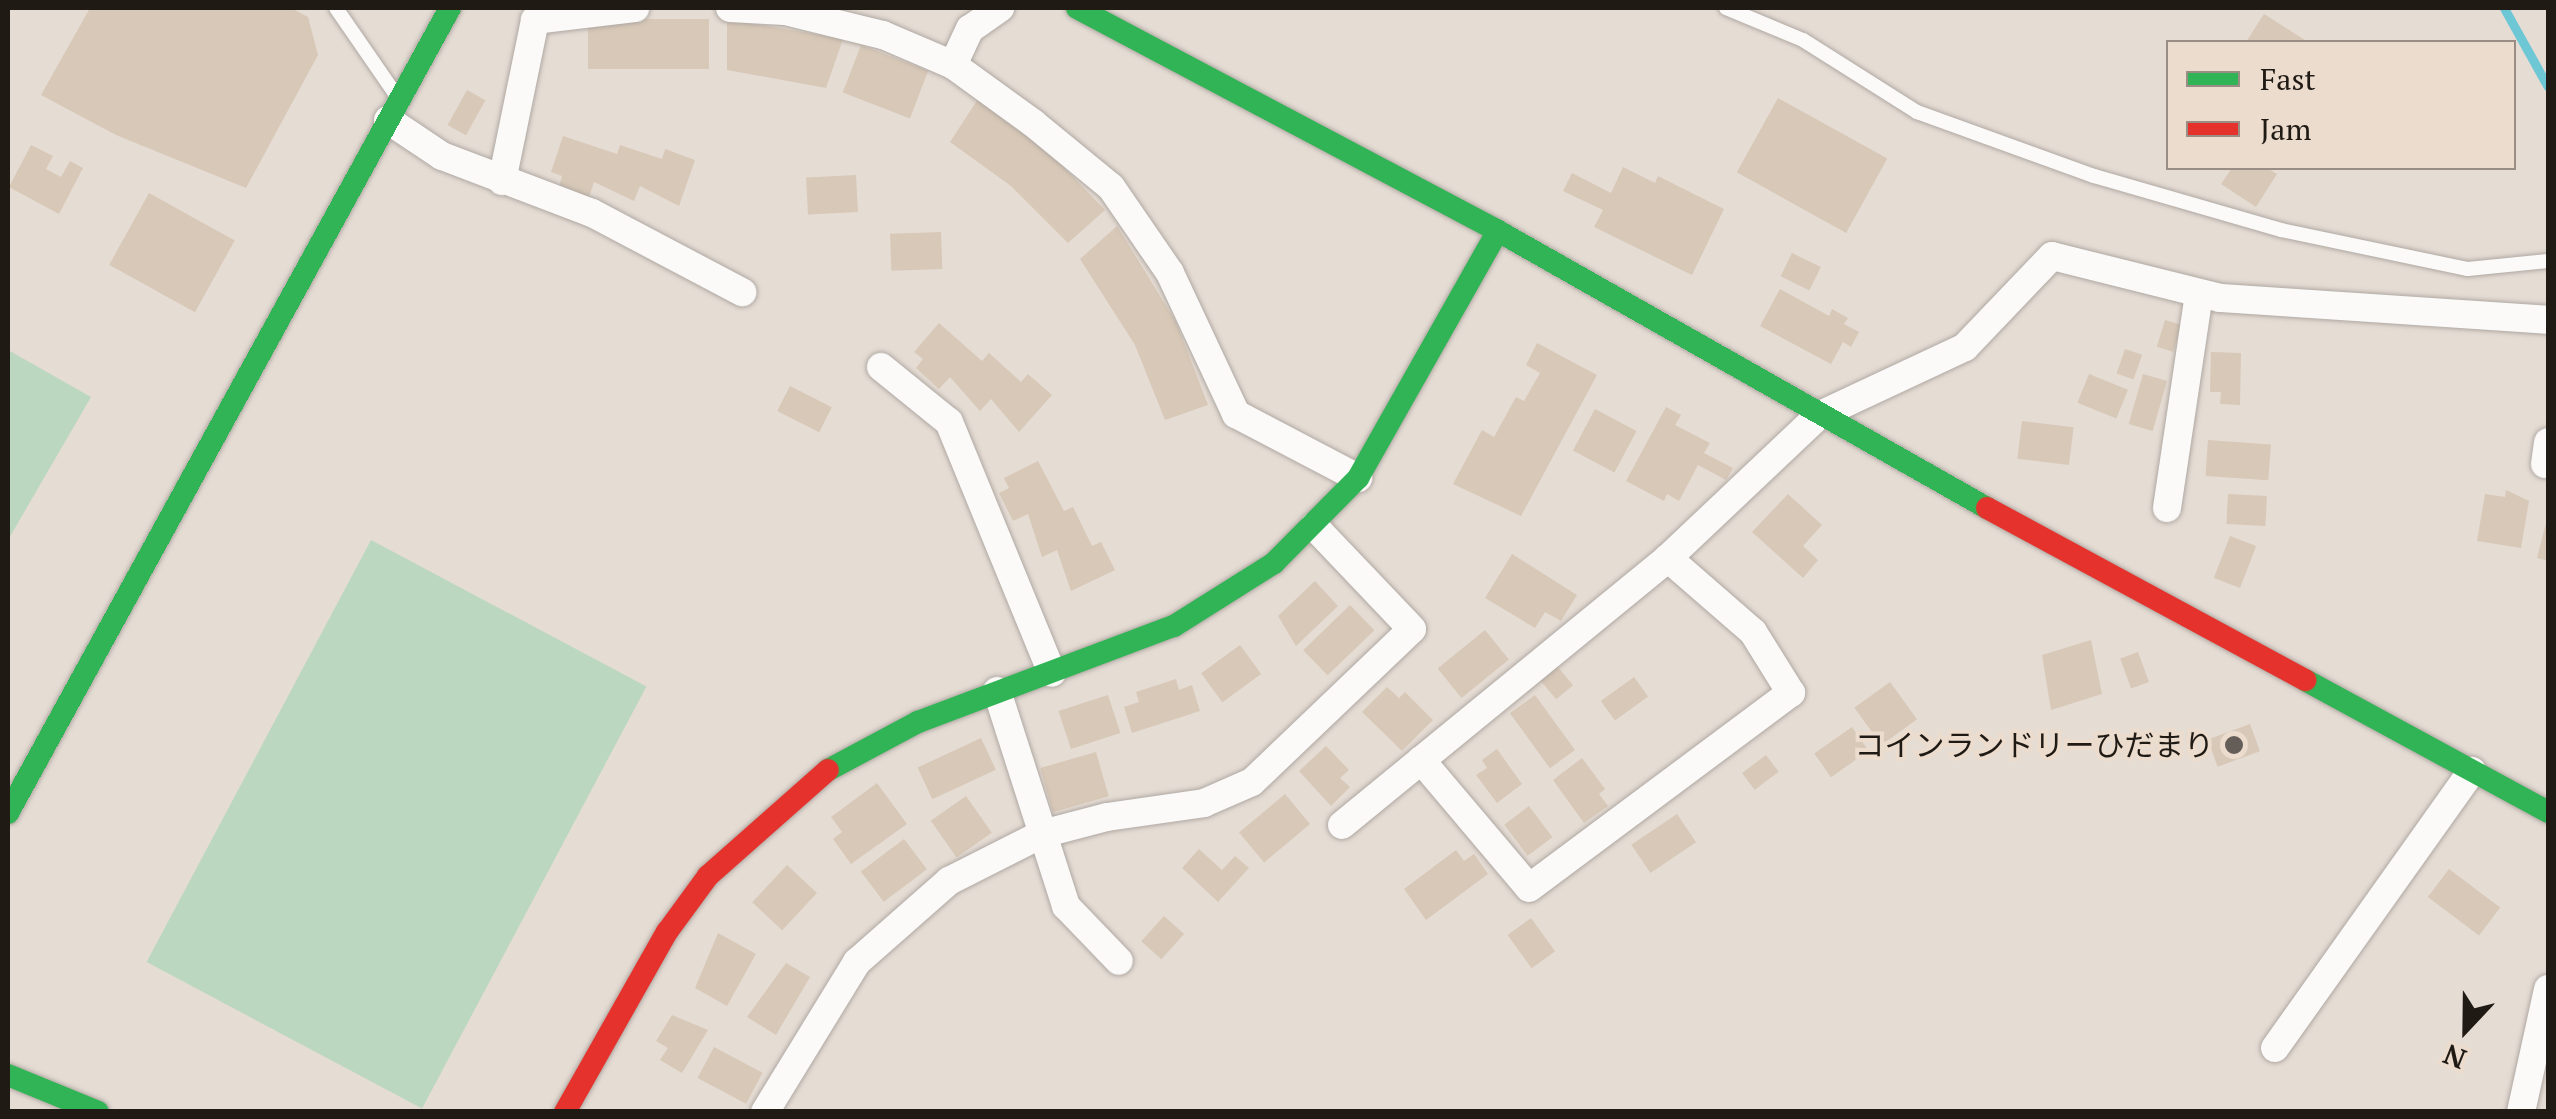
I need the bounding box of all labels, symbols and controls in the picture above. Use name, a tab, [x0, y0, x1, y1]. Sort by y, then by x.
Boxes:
legend	[2166, 40, 2516, 170]
text: Fast	[2260, 59, 2316, 99]
text: Jam	[2260, 109, 2311, 149]
place label: コインランドリーひだまり	[1854, 727, 2214, 763]
marker: コインランドリーひだまり	[2223, 734, 2245, 756]
north arrow	[2416, 979, 2516, 1079]
text: N	[2438, 1036, 2471, 1078]

